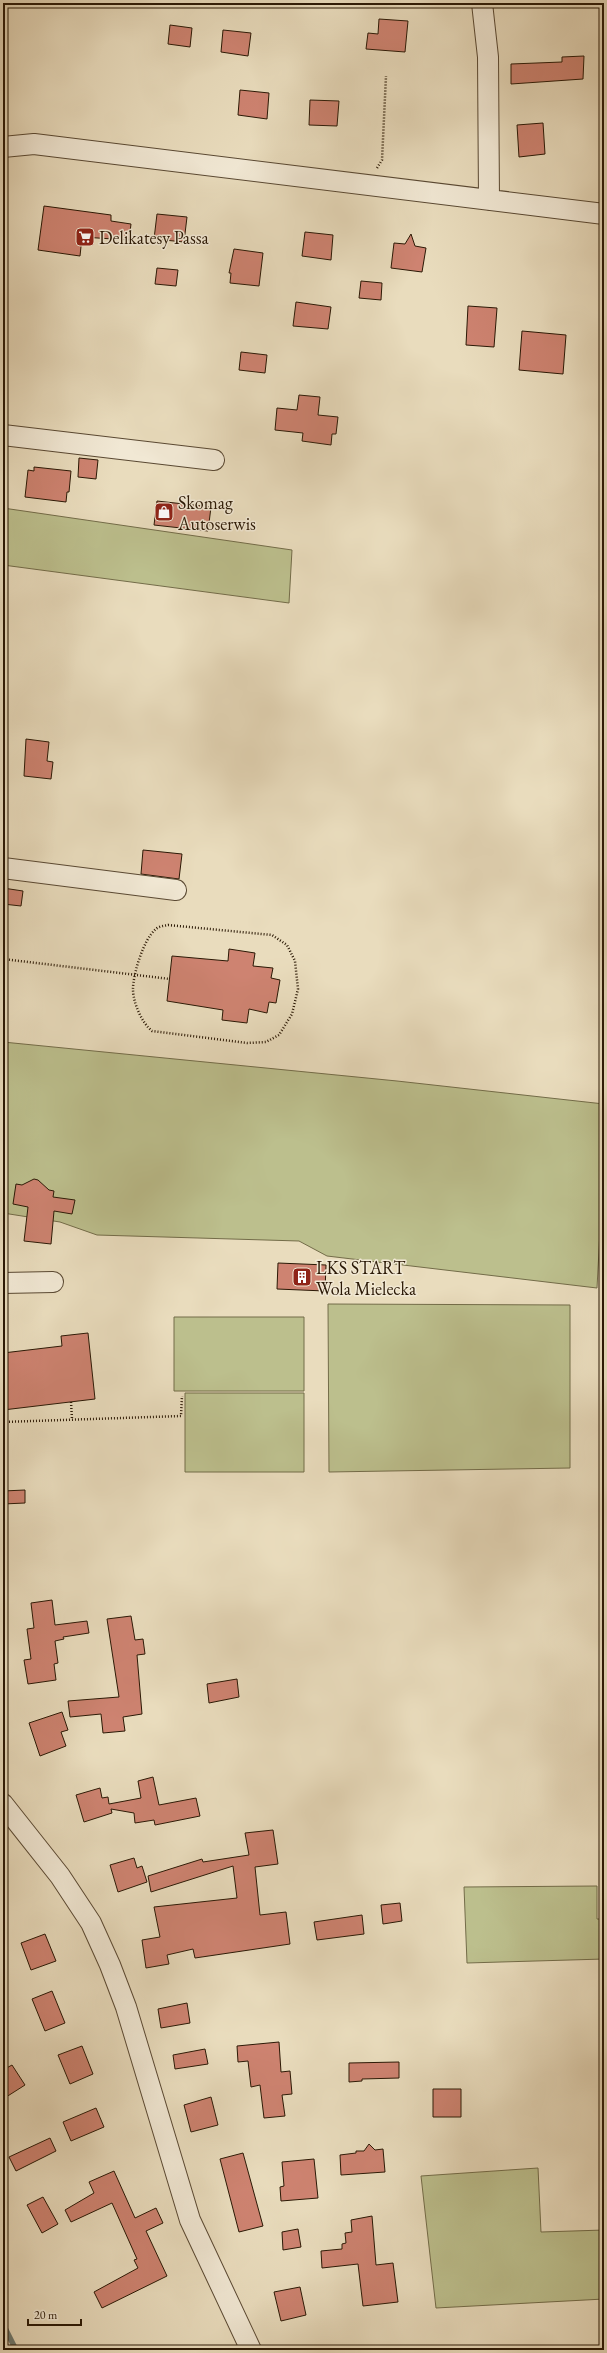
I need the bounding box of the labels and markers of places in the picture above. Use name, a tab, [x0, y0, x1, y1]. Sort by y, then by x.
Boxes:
supermarket icon: Delikatesy Passa	[74, 226, 96, 248]
place label: Delikatesy Passa	[99, 226, 210, 249]
place label: Skomag Autoserwis	[177, 491, 256, 535]
shop icon: Skomag Autoserwis	[153, 501, 175, 523]
place label: LKS START Wola Mielecka	[316, 1256, 417, 1300]
building icon: LKS START Wola Mielecka	[291, 1266, 313, 1288]

